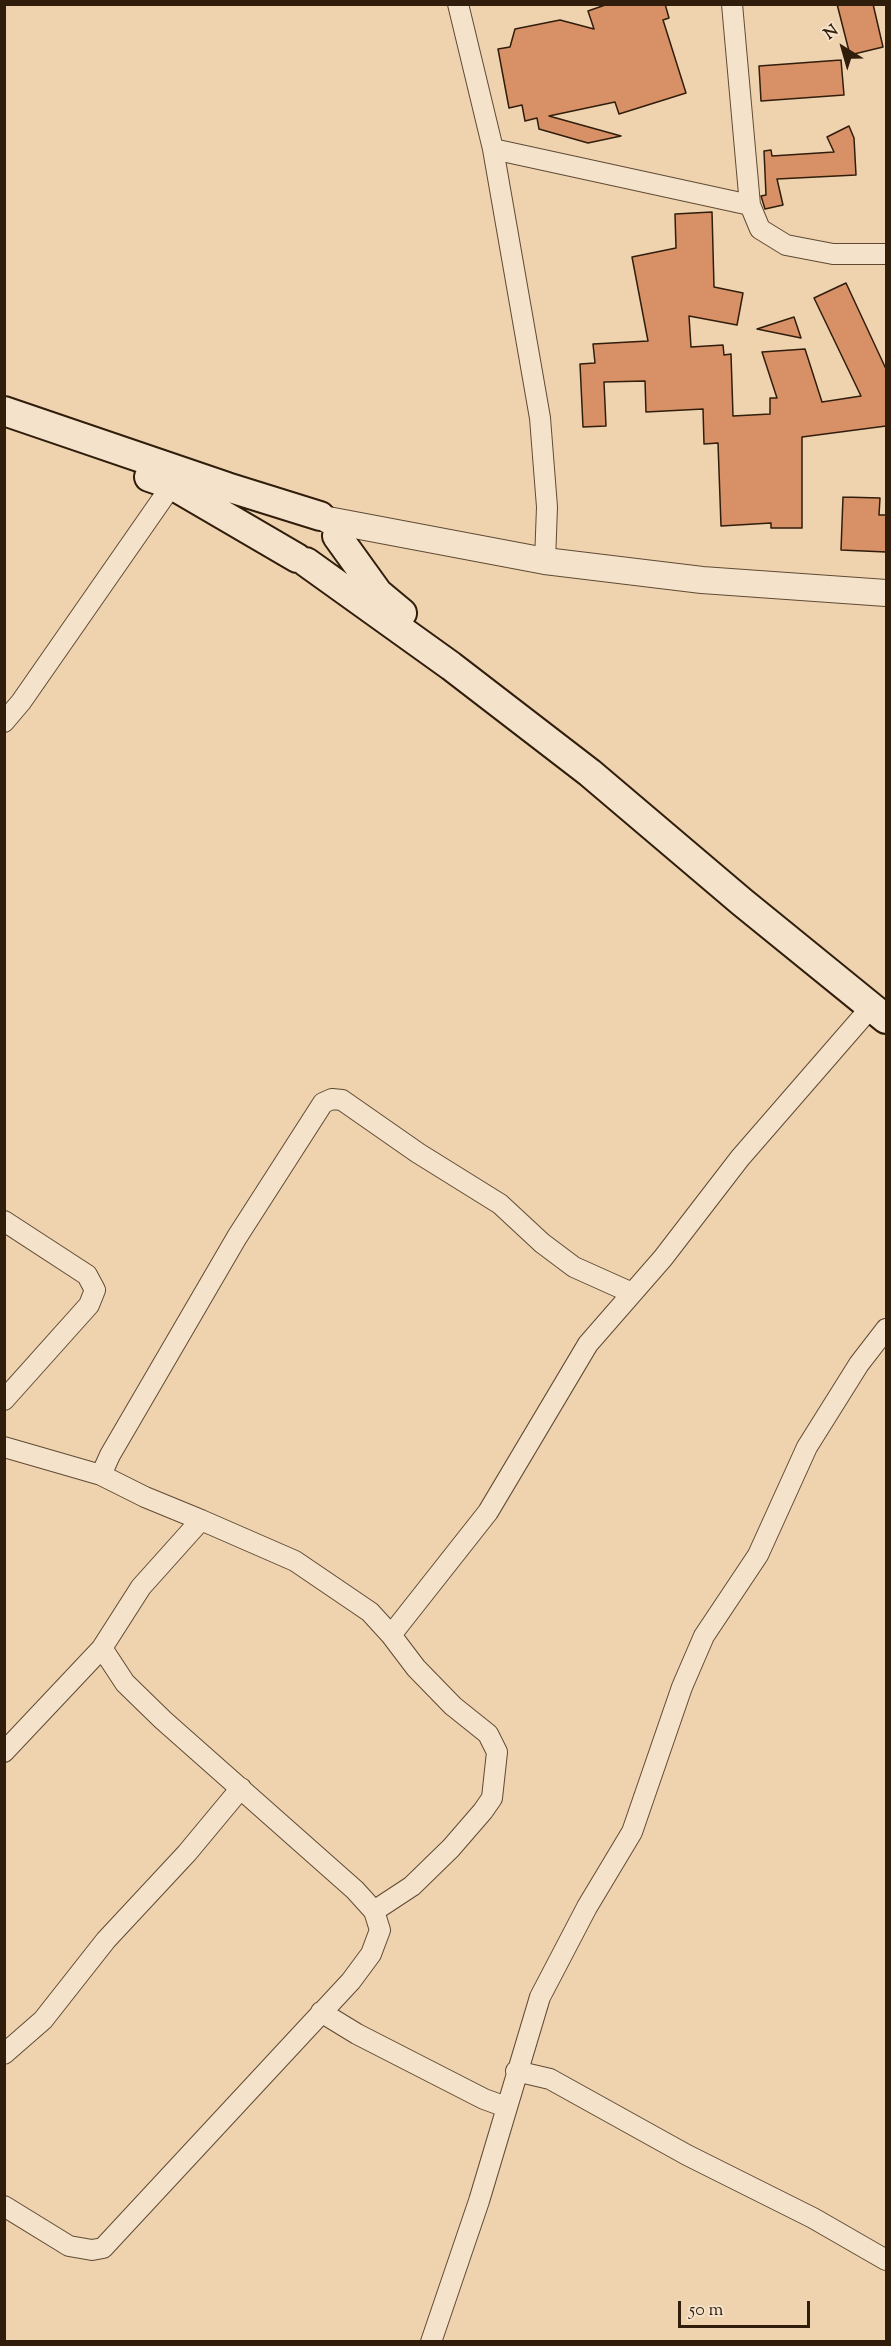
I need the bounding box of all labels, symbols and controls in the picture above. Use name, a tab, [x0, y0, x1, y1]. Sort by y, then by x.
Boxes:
north arrow	[813, 18, 873, 78]
text: N	[820, 20, 844, 46]
scale bar	[681, 2289, 813, 2327]
text: 50 m	[689, 2298, 723, 2324]

